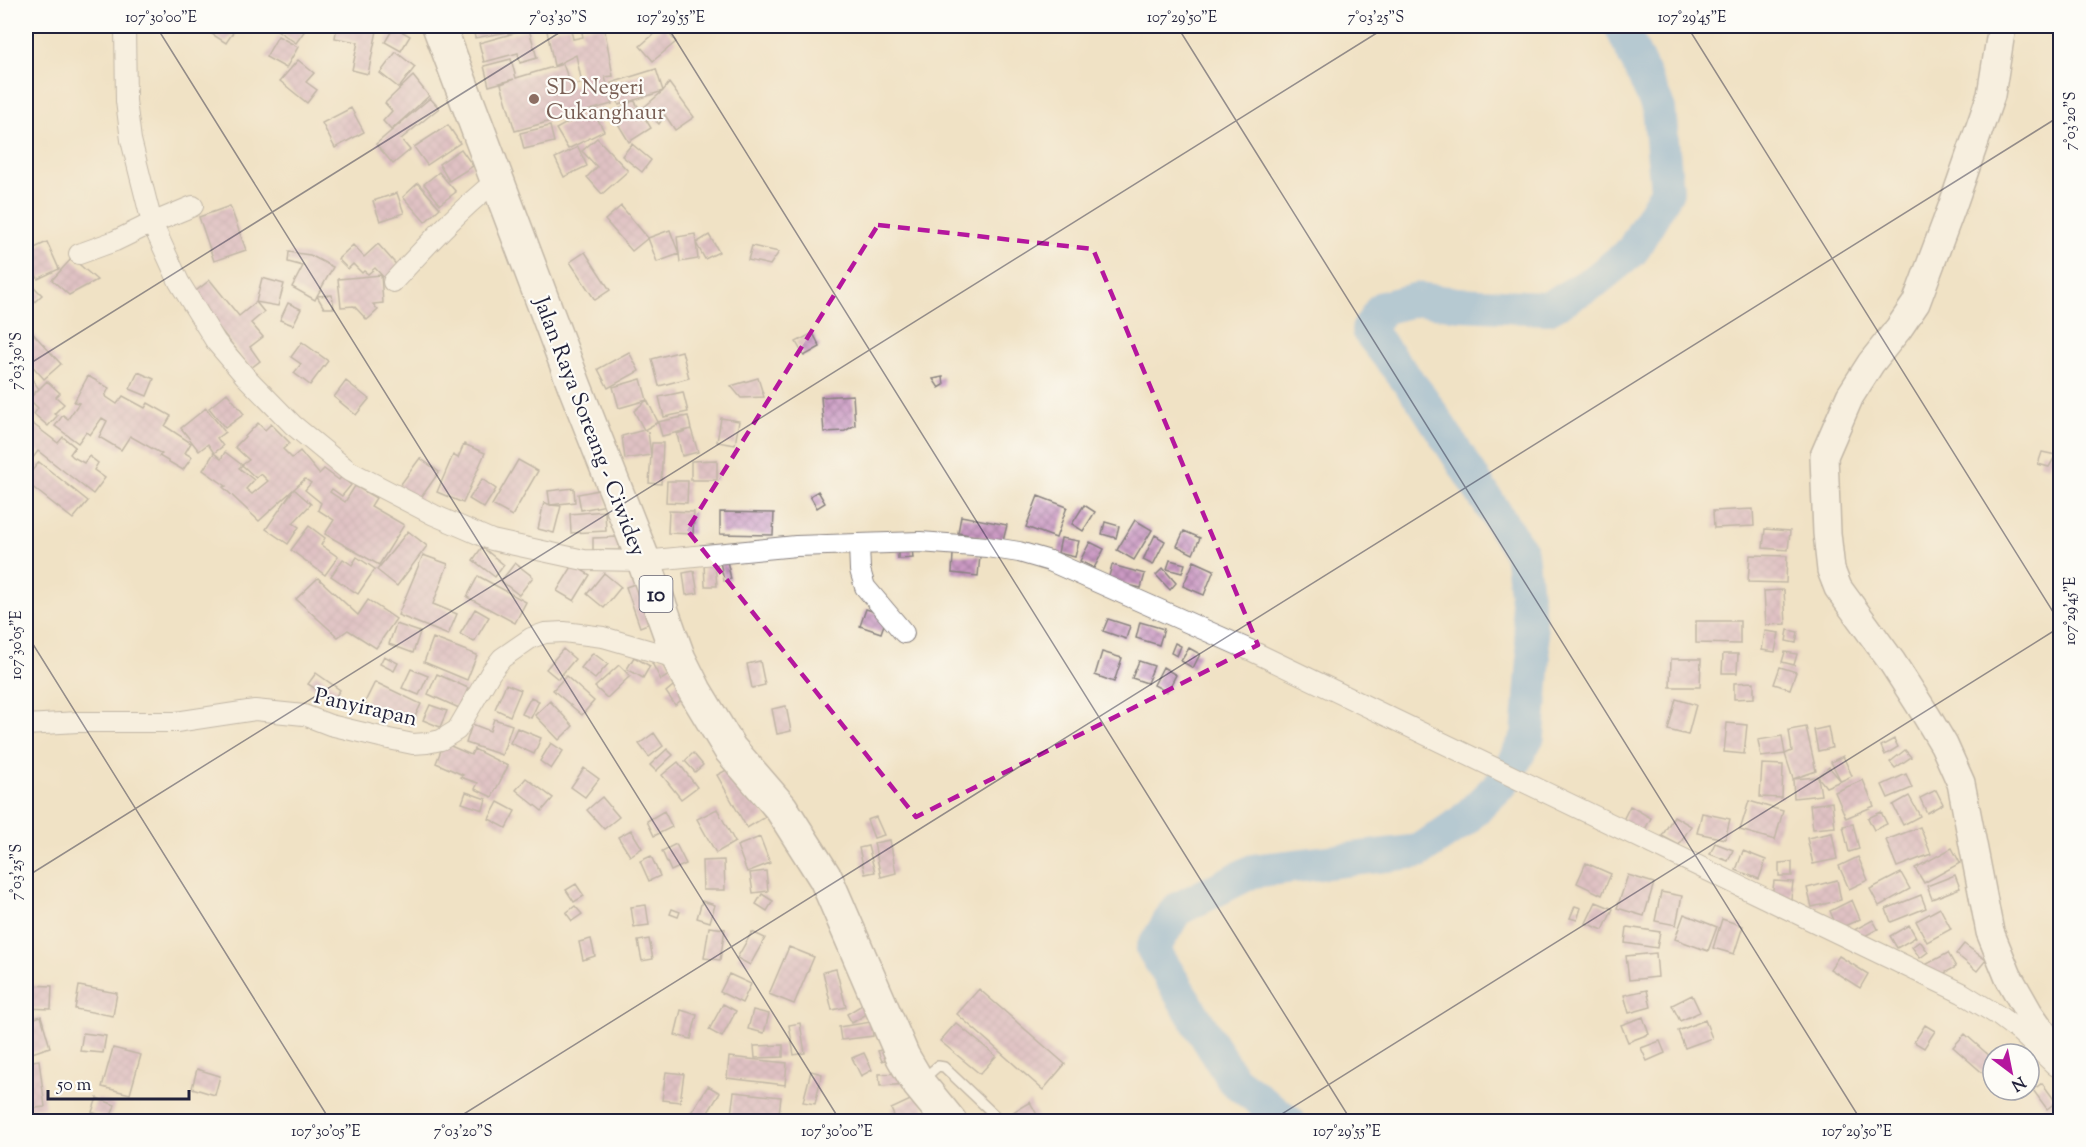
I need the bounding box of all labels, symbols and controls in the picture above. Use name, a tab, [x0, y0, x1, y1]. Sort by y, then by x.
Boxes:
text: 107°30'00"E	[125, 8, 197, 29]
text: 7°03'30"S	[529, 8, 587, 29]
text: 107°29'55"E	[637, 8, 705, 29]
text: 107°29'50"E	[1147, 8, 1217, 29]
text: 7°03'25"S	[1348, 8, 1404, 29]
text: 107°29'45"E	[1658, 8, 1726, 29]
place label: SD Negeri Cukanghaur	[546, 73, 665, 130]
marker: SD Negeri Cukanghaur	[527, 92, 541, 106]
text: 7°03'20"S	[2061, 92, 2082, 150]
street label: Jalan Raya Soreang - Ciwidey	[524, 292, 652, 561]
text: 7°03'30"S	[7, 332, 28, 390]
road number: 10	[640, 576, 672, 612]
text: 107°29'45"E	[2061, 577, 2082, 645]
text: 107°30'05"E	[7, 610, 28, 680]
street label: Panyirapan	[310, 681, 420, 736]
text: 7°03'25"S	[7, 844, 28, 900]
north arrow	[1981, 1042, 2041, 1102]
scale bar	[48, 1063, 189, 1101]
text: N	[2006, 1069, 2029, 1096]
text: 50 m	[56, 1073, 92, 1099]
text: 107°30'05"E	[291, 1122, 361, 1143]
text: 7°03'20"S	[434, 1122, 492, 1143]
text: 107°30'00"E	[801, 1122, 873, 1143]
text: 107°29'55"E	[1313, 1122, 1381, 1143]
text: 107°29'50"E	[1822, 1122, 1892, 1143]

